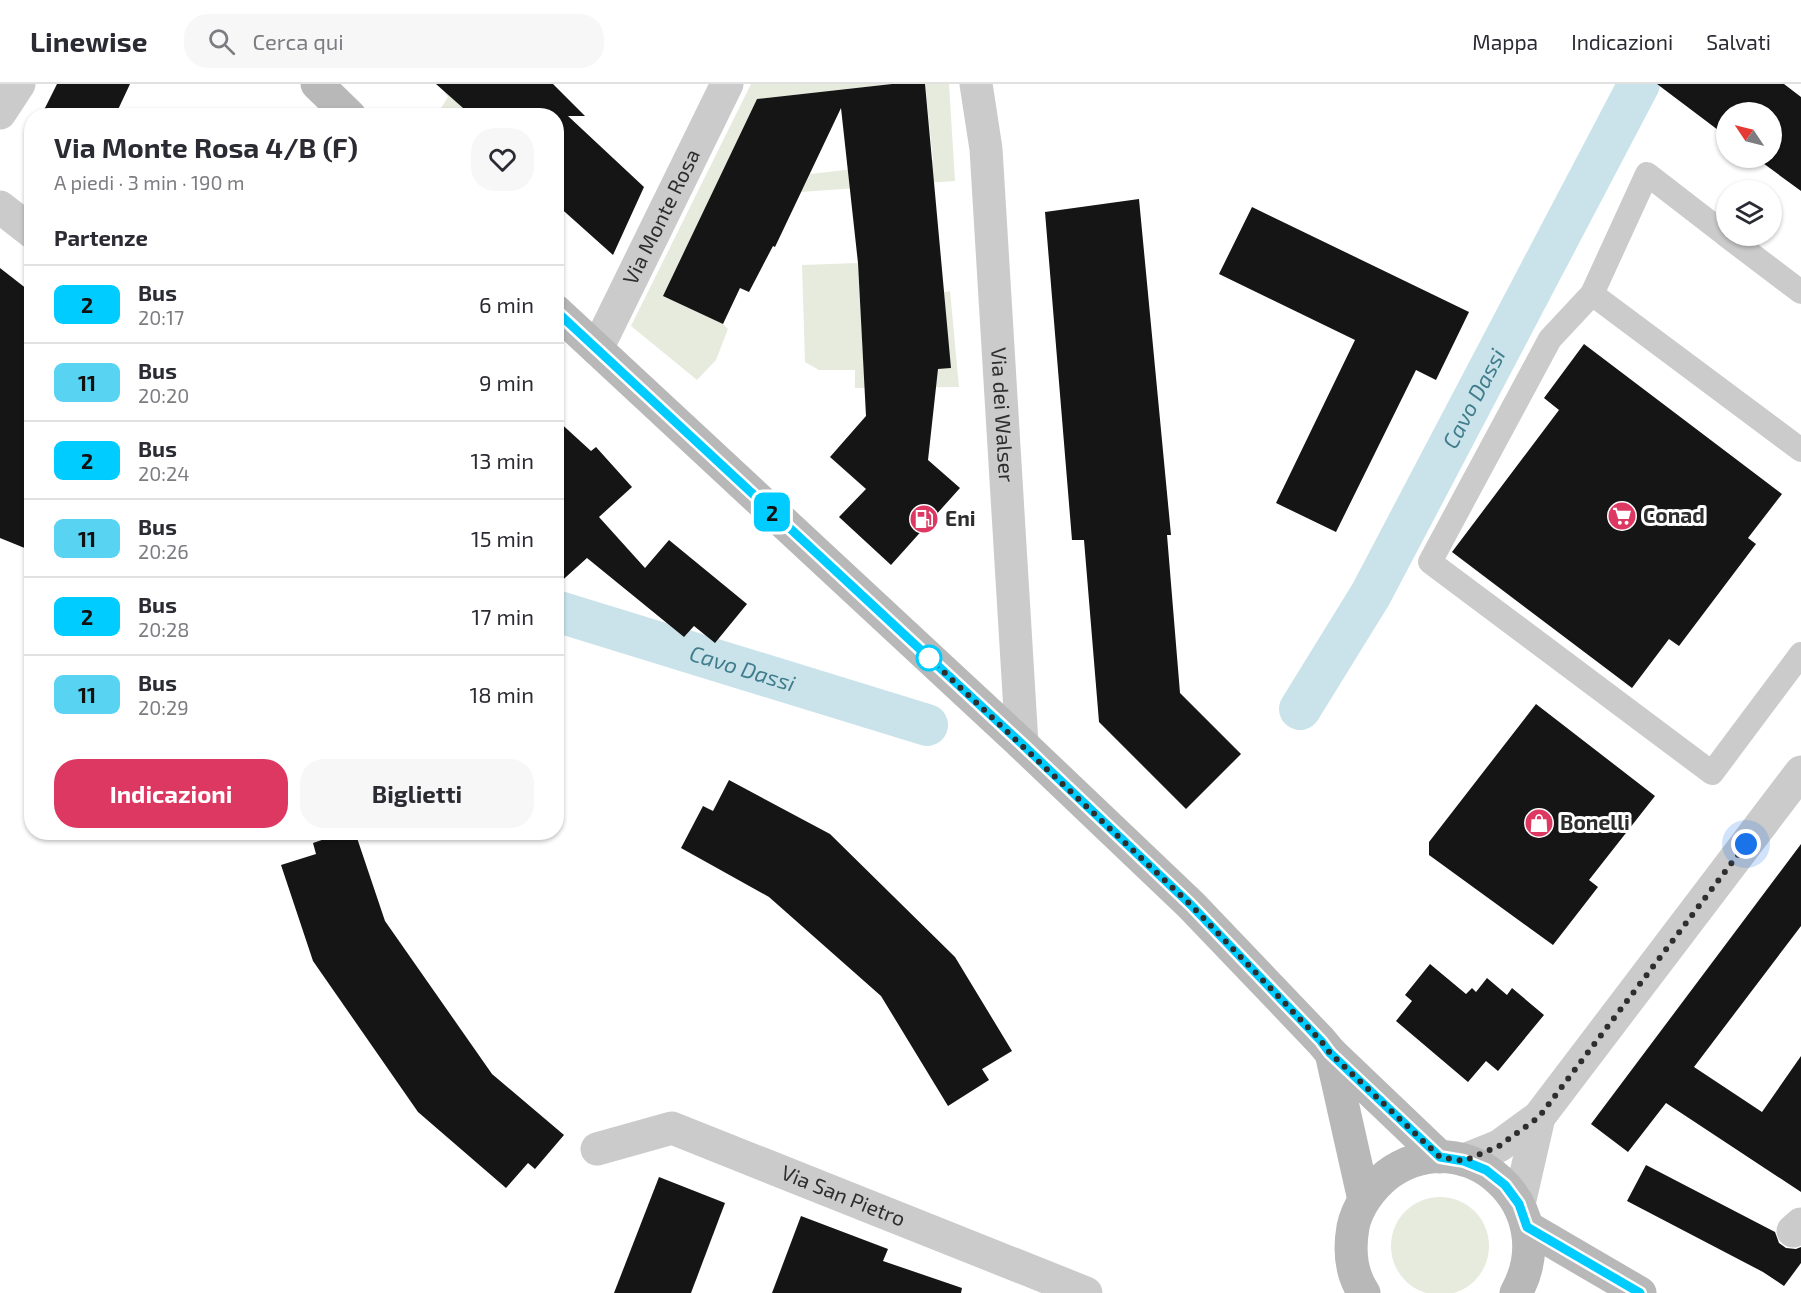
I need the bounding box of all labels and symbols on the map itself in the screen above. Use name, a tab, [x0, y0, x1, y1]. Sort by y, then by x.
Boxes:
north arrow	[1716, 102, 1782, 168]
street label: Via Monte Rosa	[617, 145, 704, 288]
water label: Cavo Dassi	[1436, 344, 1510, 452]
street label: Via dei Walser	[987, 347, 1020, 483]
line badge: 2	[752, 492, 792, 532]
supermarket icon: Conad	[1606, 500, 1638, 532]
place label: Conad	[1643, 502, 1705, 527]
fuel station icon: Eni	[908, 503, 940, 535]
place label: Eni	[945, 505, 976, 530]
water label: Cavo Dassi	[687, 639, 799, 696]
unlabelled marker	[916, 645, 942, 671]
shop icon: Bonelli	[1523, 807, 1555, 839]
place label: Bonelli	[1560, 809, 1630, 834]
your location	[1731, 829, 1761, 859]
street label: Via San Pietro	[778, 1159, 909, 1231]

